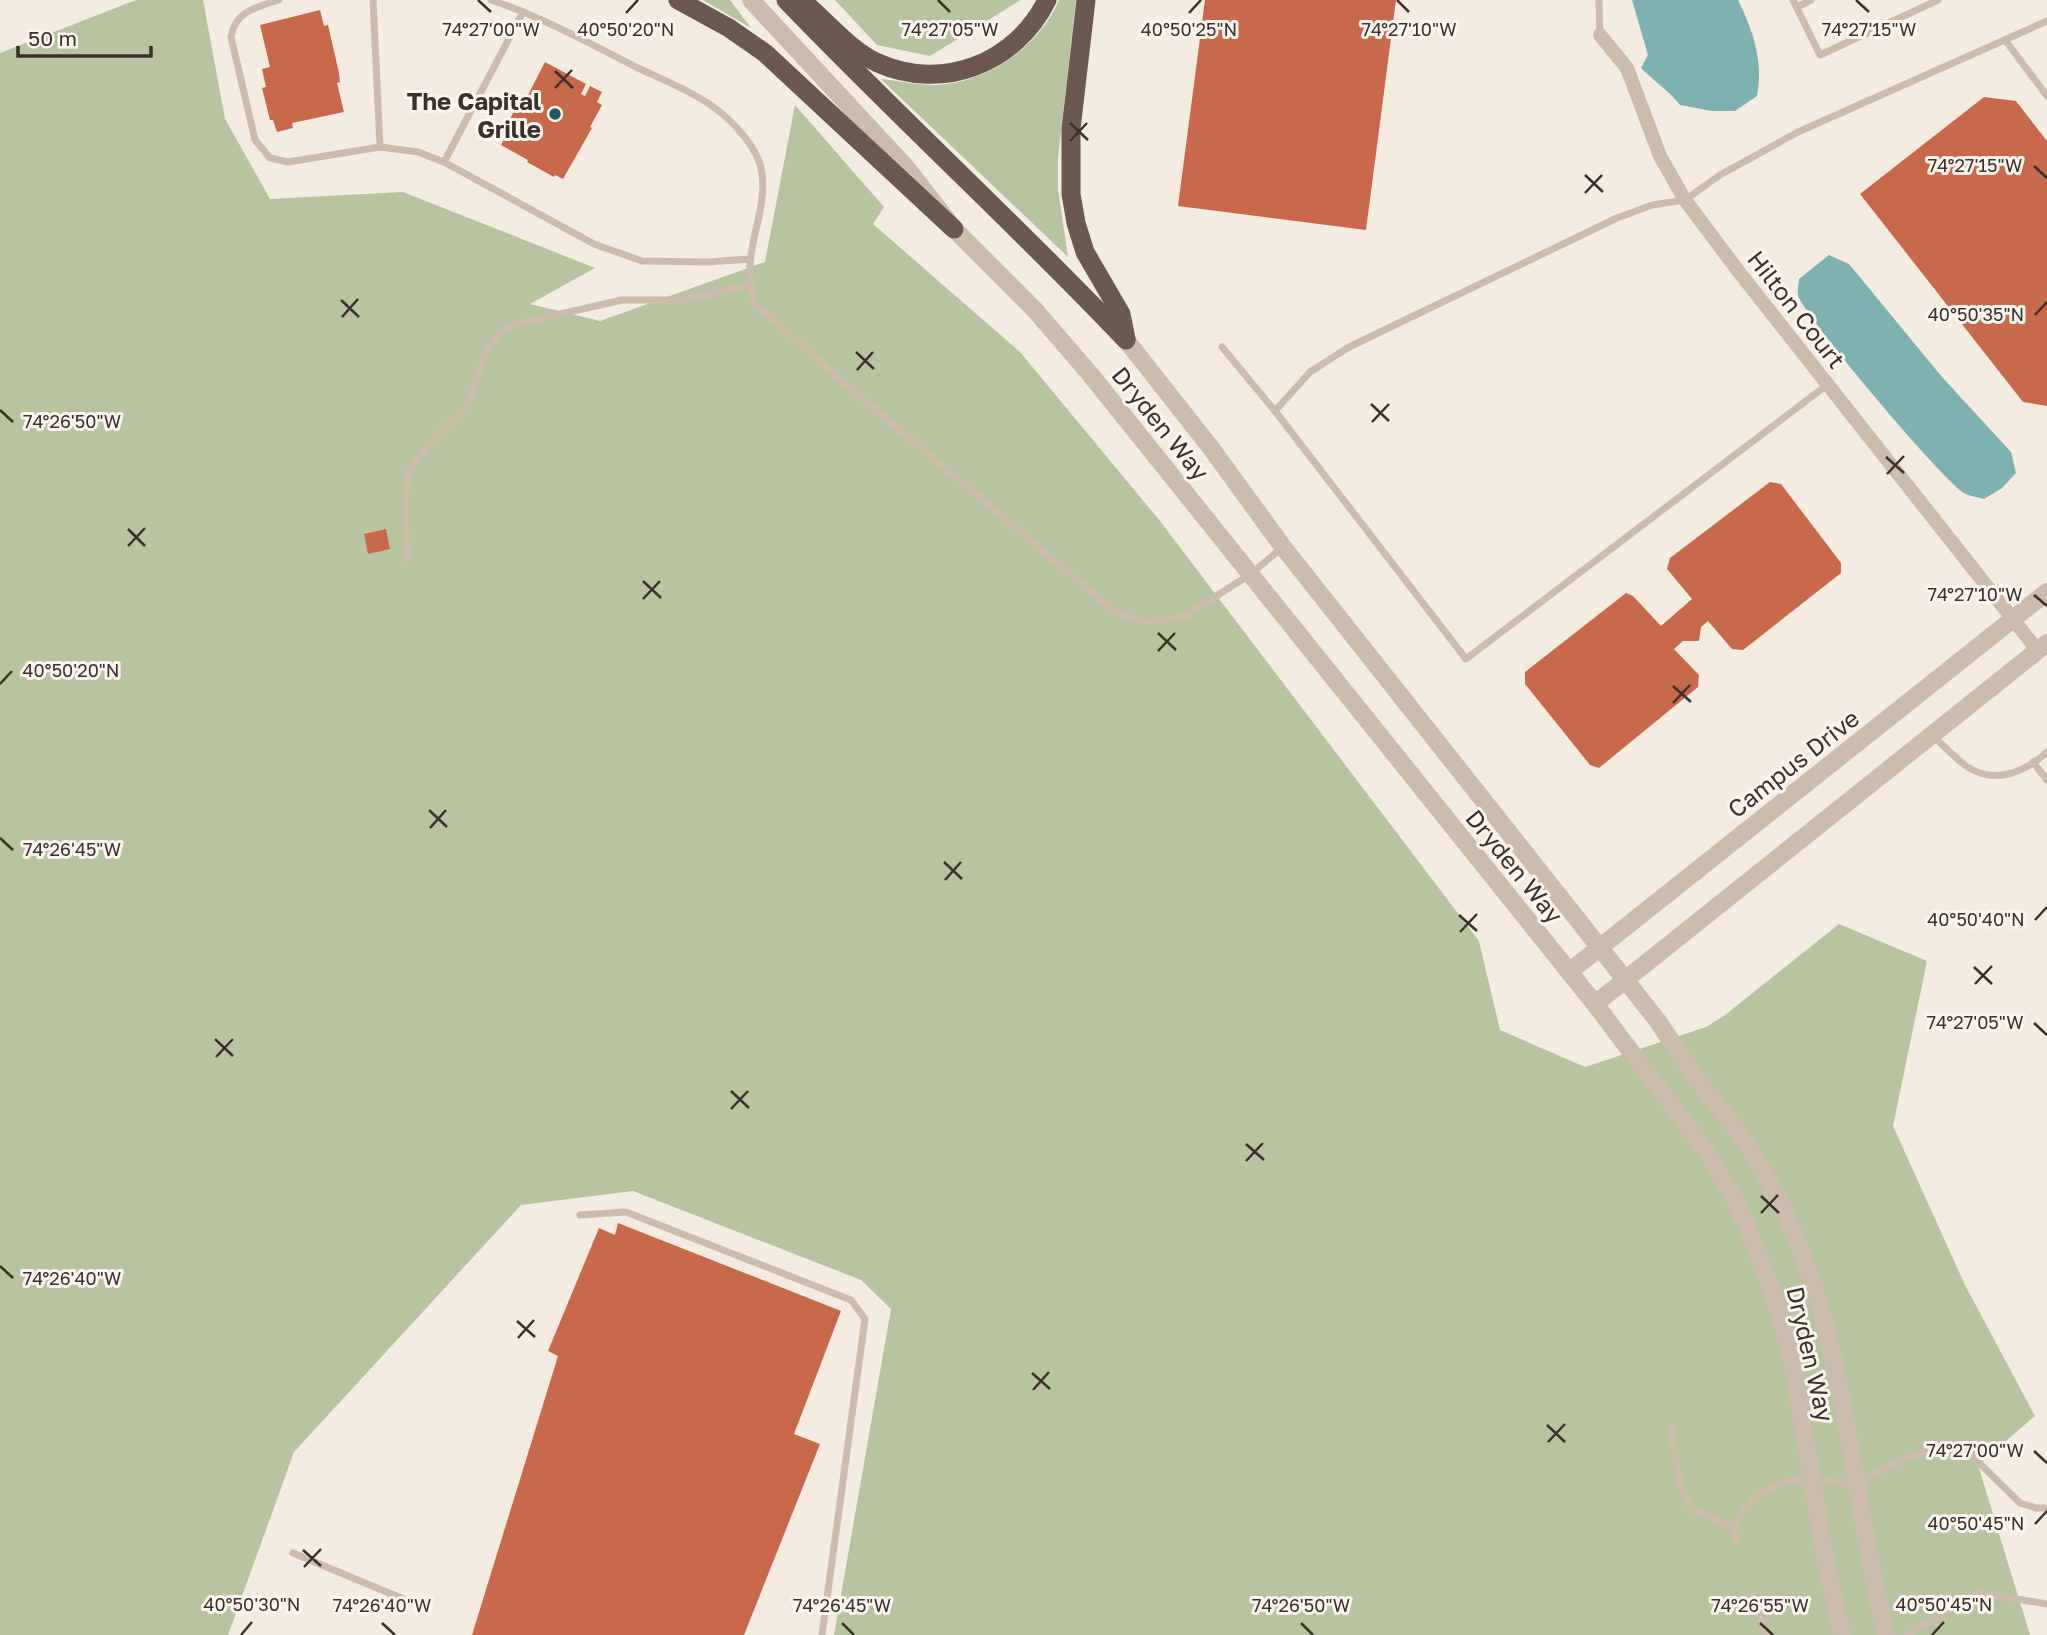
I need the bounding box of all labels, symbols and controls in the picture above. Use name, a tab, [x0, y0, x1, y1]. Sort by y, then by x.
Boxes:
scale bar	[18, 14, 150, 58]
text: 74°27'00"W	[442, 18, 540, 40]
text: 40°50'20"N	[577, 18, 675, 40]
text: 74°27'05"W	[902, 18, 998, 40]
text: 40°50'25"N	[1141, 18, 1237, 40]
text: 74°27'10"W	[1361, 18, 1457, 40]
text: 74°27'15"W	[1822, 18, 1916, 40]
text: 50 m	[28, 25, 77, 51]
place label: The Capital Grille	[407, 86, 541, 143]
marker: The Capital Grille	[547, 106, 563, 122]
text: 74°27'15"W	[1928, 154, 2022, 176]
street label: Hilton Court	[1742, 244, 1852, 374]
text: 40°50'35"N	[1928, 303, 2024, 325]
street label: Dryden Way	[1106, 360, 1216, 486]
text: 74°26'50"W	[23, 410, 121, 432]
text: 74°27'10"W	[1927, 583, 2023, 605]
text: 40°50'20"N	[22, 659, 120, 681]
street label: Campus Drive	[1722, 703, 1864, 823]
street label: Dryden Way	[1460, 803, 1570, 929]
text: 74°26'45"W	[23, 838, 121, 860]
text: 40°50'40"N	[1927, 908, 2025, 930]
text: 74°27'05"W	[1927, 1011, 2023, 1033]
text: 74°26'40"W	[23, 1267, 121, 1289]
street label: Dryden Way	[1781, 1284, 1841, 1424]
text: 74°27'00"W	[1926, 1439, 2024, 1461]
text: 40°50'45"N	[1928, 1512, 2024, 1534]
text: 40°50'30"N	[203, 1593, 301, 1615]
text: 40°50'45"N	[1896, 1593, 1992, 1615]
text: 74°26'40"W	[333, 1594, 431, 1616]
text: 74°26'45"W	[793, 1594, 891, 1616]
text: 74°26'50"W	[1252, 1594, 1350, 1616]
text: 74°26'55"W	[1711, 1594, 1809, 1616]

